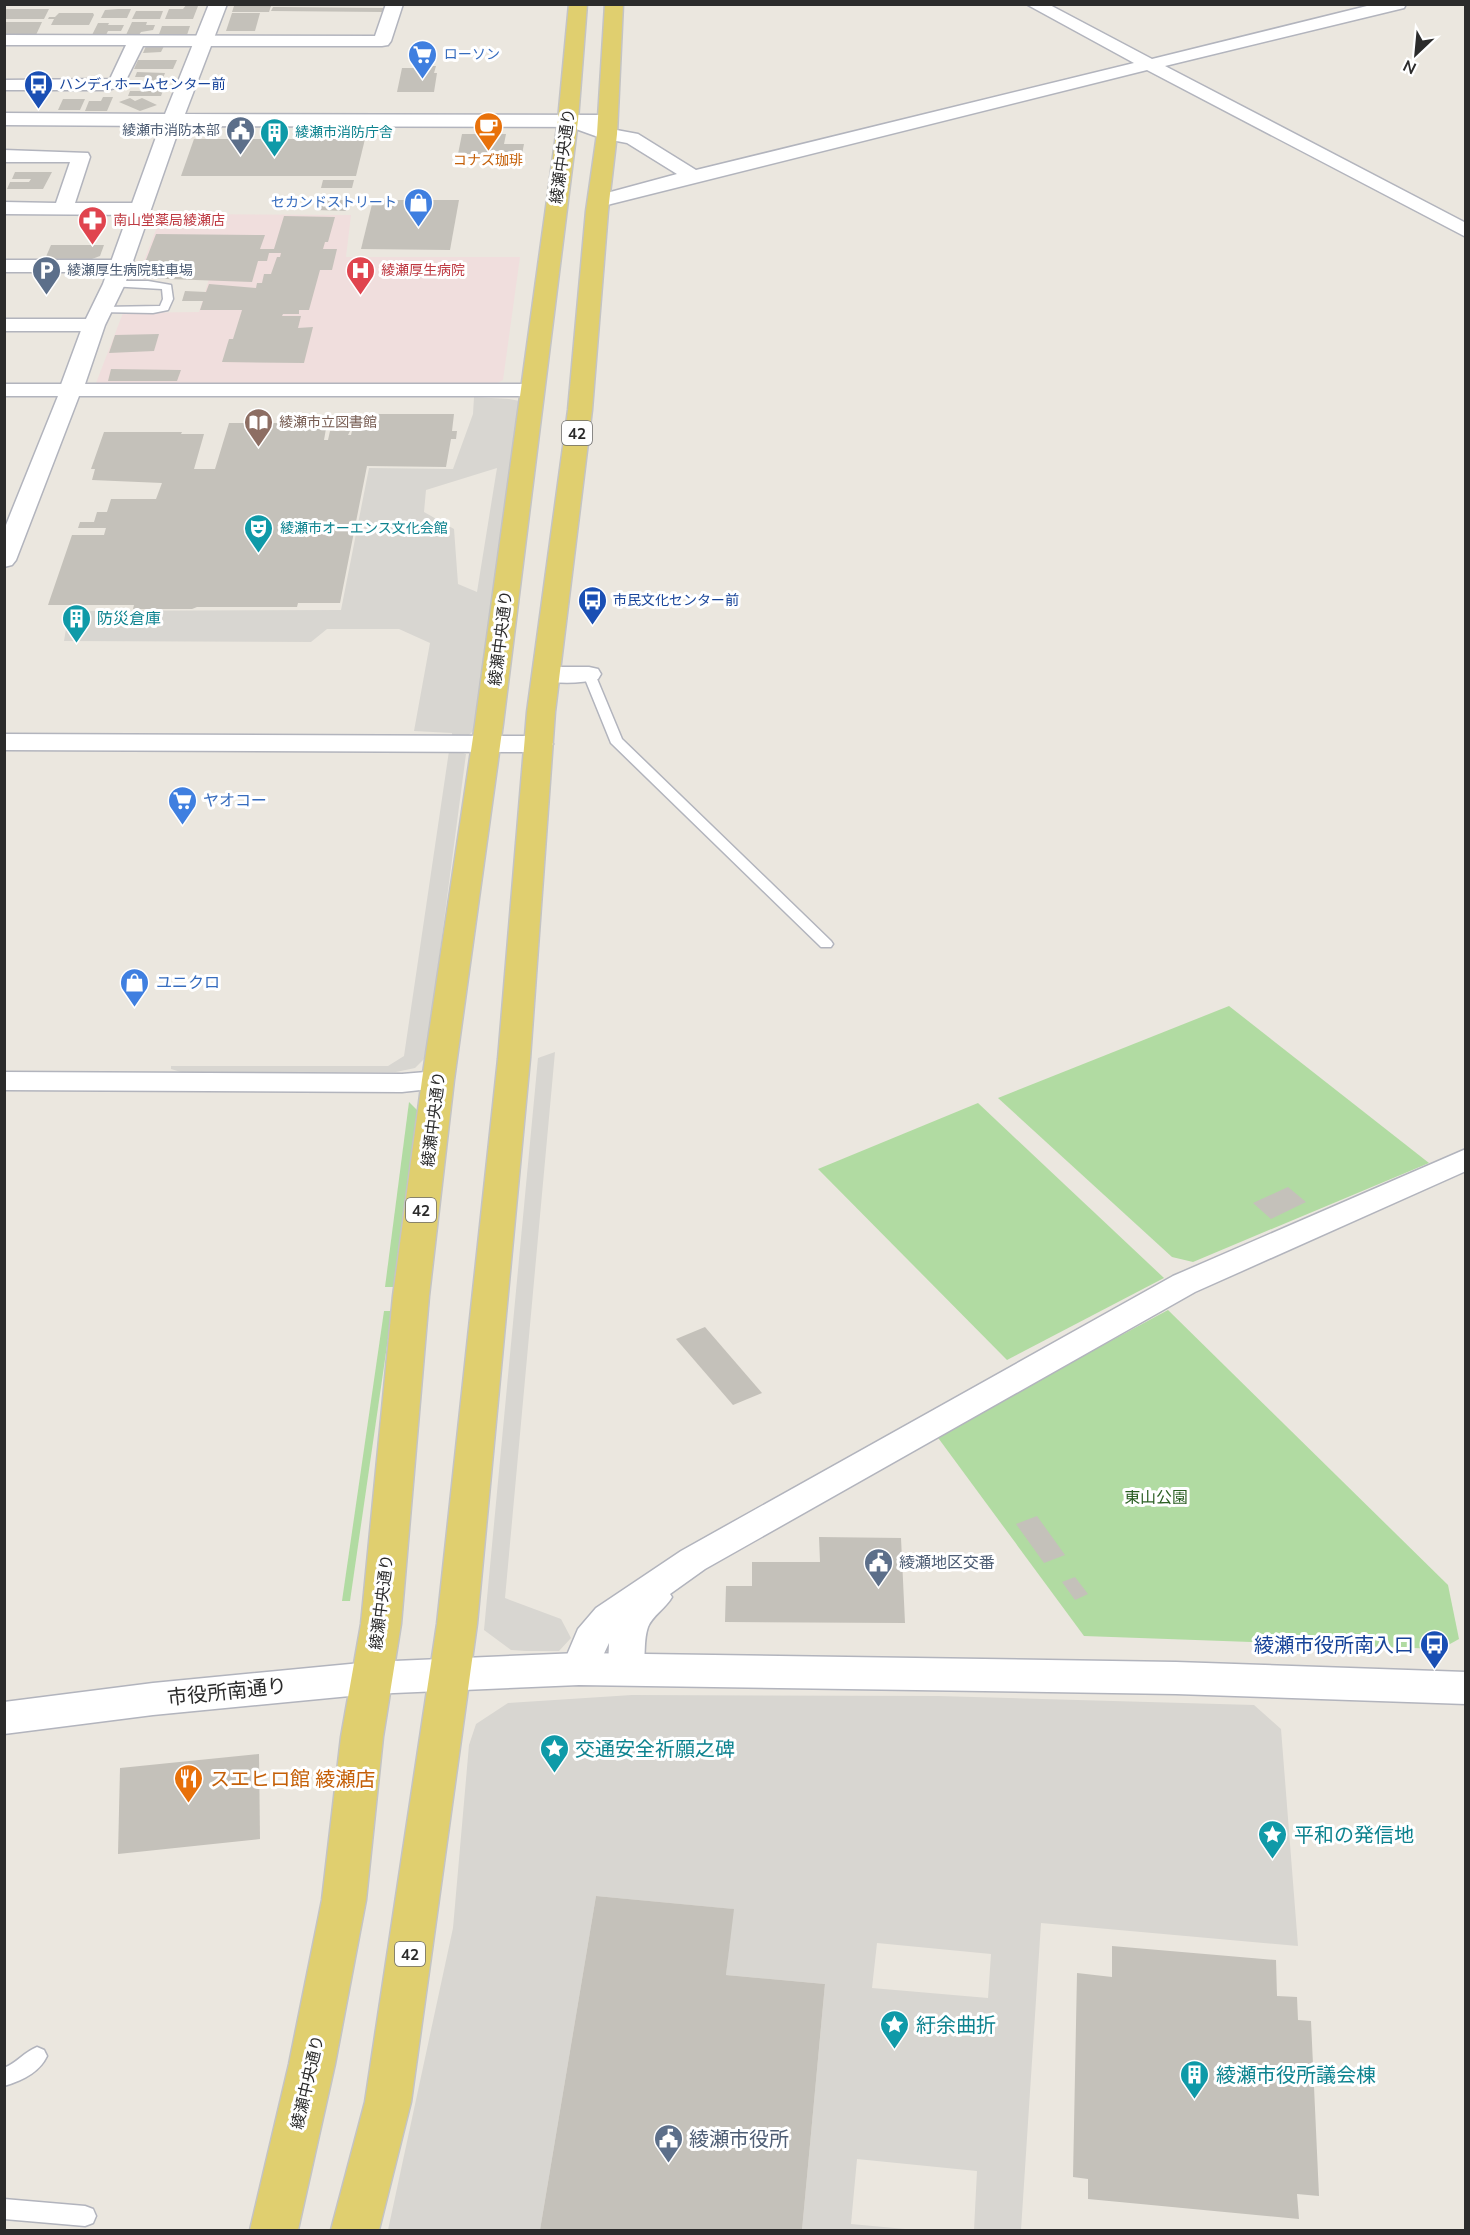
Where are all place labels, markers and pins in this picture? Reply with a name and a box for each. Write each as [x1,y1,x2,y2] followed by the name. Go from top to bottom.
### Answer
[407,38,439,80] supermarket icon: ローソン
[444,45,500,63] place label: ローソン
[22,68,54,110] bus stop icon: ハンディホームセンター前
[59,75,226,93] place label: ハンディホームセンター前
[472,110,504,152] cafe icon: コナズ珈琲
[225,114,257,156] public building icon: 綾瀬市消防本部
[258,116,290,158] building icon: 綾瀬市消防庁舎
[122,121,220,139] place label: 綾瀬市消防本部
[295,123,393,141] place label: 綾瀬市消防庁舎
[453,151,523,169] place label: コナズ珈琲
[402,186,434,228] shop icon: セカンドストリート
[271,193,397,211] place label: セカンドストリート
[76,204,108,246] pharmacy icon: 南山堂薬局綾瀬店
[113,211,225,229] place label: 南山堂薬局綾瀬店
[30,254,62,296] parking icon: 綾瀬厚生病院駐車場
[344,254,376,296] hospital icon: 綾瀬厚生病院
[67,261,193,279] place label: 綾瀬厚生病院駐車場
[381,261,465,279] place label: 綾瀬厚生病院
[242,406,274,448] library icon: 綾瀬市立図書館
[279,413,377,431] place label: 綾瀬市立図書館
[243,512,275,554] theatre icon: 綾瀬市オーエンス文化会館
[280,519,448,537] place label: 綾瀬市オーエンス文化会館
[576,584,608,626] bus stop icon: 市民文化センター前
[613,591,739,609] place label: 市民文化センター前
[60,602,92,644] building icon: 防災倉庫
[97,608,161,628] place label: 防災倉庫
[166,784,198,826] supermarket icon: ヤオコー
[203,790,267,810] place label: ヤオコー
[119,966,151,1008] shop icon: ユニクロ
[156,972,220,992] place label: ユニクロ
[862,1546,894,1588] public building icon: 綾瀬地区交番
[899,1552,995,1572] place label: 綾瀬地区交番
[1419,1628,1451,1670] bus stop icon: 綾瀬市役所南入口
[1254,1632,1414,1657] place label: 綾瀬市役所南入口
[538,1732,570,1774] place icon: 交通安全祈願之碑
[575,1736,735,1761] place label: 交通安全祈願之碑
[173,1762,205,1804] restaurant icon: スエヒロ館 綾瀬店
[210,1766,375,1791] place label: スエヒロ館 綾瀬店
[1257,1818,1289,1860] place icon: 平和の発信地
[1294,1822,1414,1847] place label: 平和の発信地
[879,2008,911,2050] place icon: 紆余曲折
[916,2012,996,2037] place label: 紆余曲折
[1179,2058,1211,2100] building icon: 綾瀬市役所議会棟
[1216,2062,1376,2087] place label: 綾瀬市役所議会棟
[652,2122,684,2164] public building icon: 綾瀬市役所
[689,2126,789,2151] place label: 綾瀬市役所

